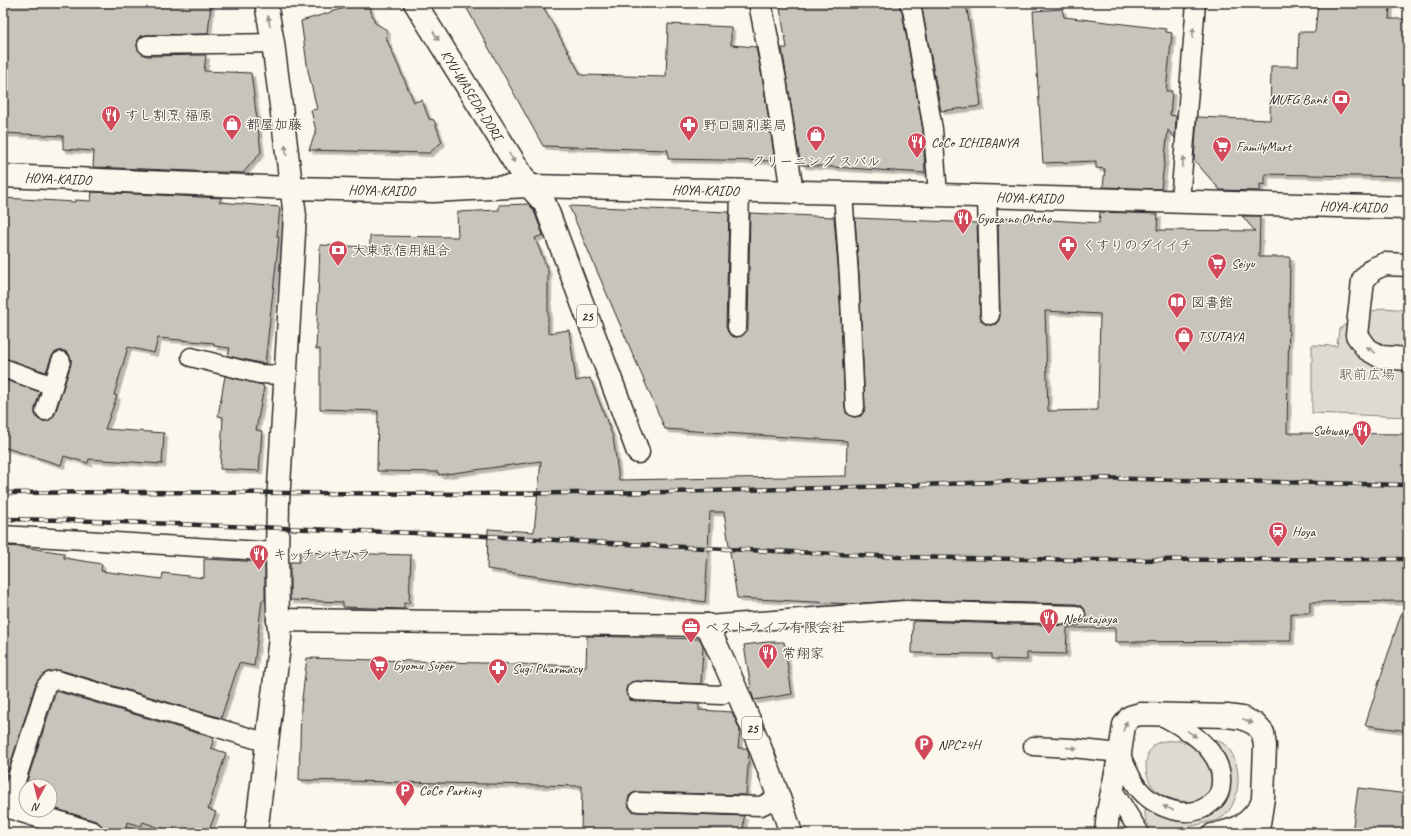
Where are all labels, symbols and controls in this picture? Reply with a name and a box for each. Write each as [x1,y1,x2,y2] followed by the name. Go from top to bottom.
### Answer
[266,15,272,27] one-way arrow
[1190,27,1197,39] one-way arrow
[432,30,439,42] one-way arrow
[437,47,508,146] street label: KYU-WASEDA-DORI
[1330,88,1352,116] bank icon: MUFG Bank
[1269,91,1328,108] place label: MUFG Bank
[100,104,122,132] restaurant icon: すし割烹 福原
[125,107,212,124] place label: すし割烹 福原
[221,113,243,141] shop icon: 都屋加藤
[678,114,700,142] pharmacy icon: 野口調剤薬局
[246,116,302,133] place label: 都屋加藤
[703,117,787,134] place label: 野口調剤薬局
[805,124,827,152] shop icon: クリーニング スバル
[906,131,928,159] restaurant icon: CoCo ICHIBANYA
[931,134,1019,151] place label: CoCo ICHIBANYA
[1211,135,1233,163] supermarket icon: FamilyMart
[1236,138,1293,155] place label: FamilyMart
[283,144,289,156] one-way arrow
[508,153,516,163] one-way arrow
[751,153,881,170] place label: クリーニング スバル
[1179,156,1186,168] one-way arrow
[24,169,94,189] street label: HOYA-KAIDO
[348,181,417,200] street label: HOYA-KAIDO
[672,181,741,200] street label: HOYA-KAIDO
[996,189,1065,208] street label: HOYA-KAIDO
[1320,198,1389,216] street label: HOYA-KAIDO
[952,207,974,235] restaurant icon: Gyoza no Ohsho
[977,210,1052,227] place label: Gyoza no Ohsho
[1057,234,1079,262] pharmacy icon: くすりのダイイチ
[1082,237,1193,254] place label: くすりのダイイチ
[327,239,349,267] bank icon: 大東京信用組合
[352,242,450,259] place label: 大東京信用組合
[1206,252,1228,280] supermarket icon: Seiyu
[1231,255,1255,272] place label: Seiyu
[1166,291,1188,319] library icon: 図書館
[1191,294,1233,311] place label: 図書館
[577,305,597,327] road number: 25
[1173,325,1195,353] shop icon: TSUTAYA
[1198,328,1245,345] place label: TSUTAYA
[1365,347,1377,354] one-way arrow
[1339,366,1395,383] park label: 駅前広場
[1351,419,1373,447] restaurant icon: Subway
[1313,422,1349,439] place label: Subway
[1267,520,1289,548] station icon: Hoya
[1292,523,1316,540] place label: Hoya
[248,543,270,571] restaurant icon: キッチンキムラ
[273,546,371,563] place label: キッチンキムラ
[1038,607,1060,635] restaurant icon: Nebutajaya
[1063,610,1118,627] place label: Nebutajaya
[680,616,702,644] office icon: ベストライフ有限会社
[705,619,846,636] place label: ベストライフ有限会社
[757,642,779,670] restaurant icon: 常翔家
[782,645,824,662] place label: 常翔家
[368,654,390,682] supermarket icon: Gyomu Super
[393,657,455,674] place label: Gyomu Super
[487,657,509,685] pharmacy icon: Sugi Pharmacy
[512,660,583,677] place label: Sugi Pharmacy
[742,717,762,739] road number: 25
[1243,718,1255,724] one-way arrow
[1123,720,1129,732] one-way arrow
[1187,730,1197,738] one-way arrow
[913,733,935,761] parking icon: NPC24H
[938,736,982,753] place label: NPC24H
[1066,744,1078,751] one-way arrow
[18,778,58,818] north arrow
[394,779,416,807] parking icon: CoCo Parking
[419,782,482,799] place label: CoCo Parking
[30,800,41,815] text: N
[1161,804,1173,810] one-way arrow

